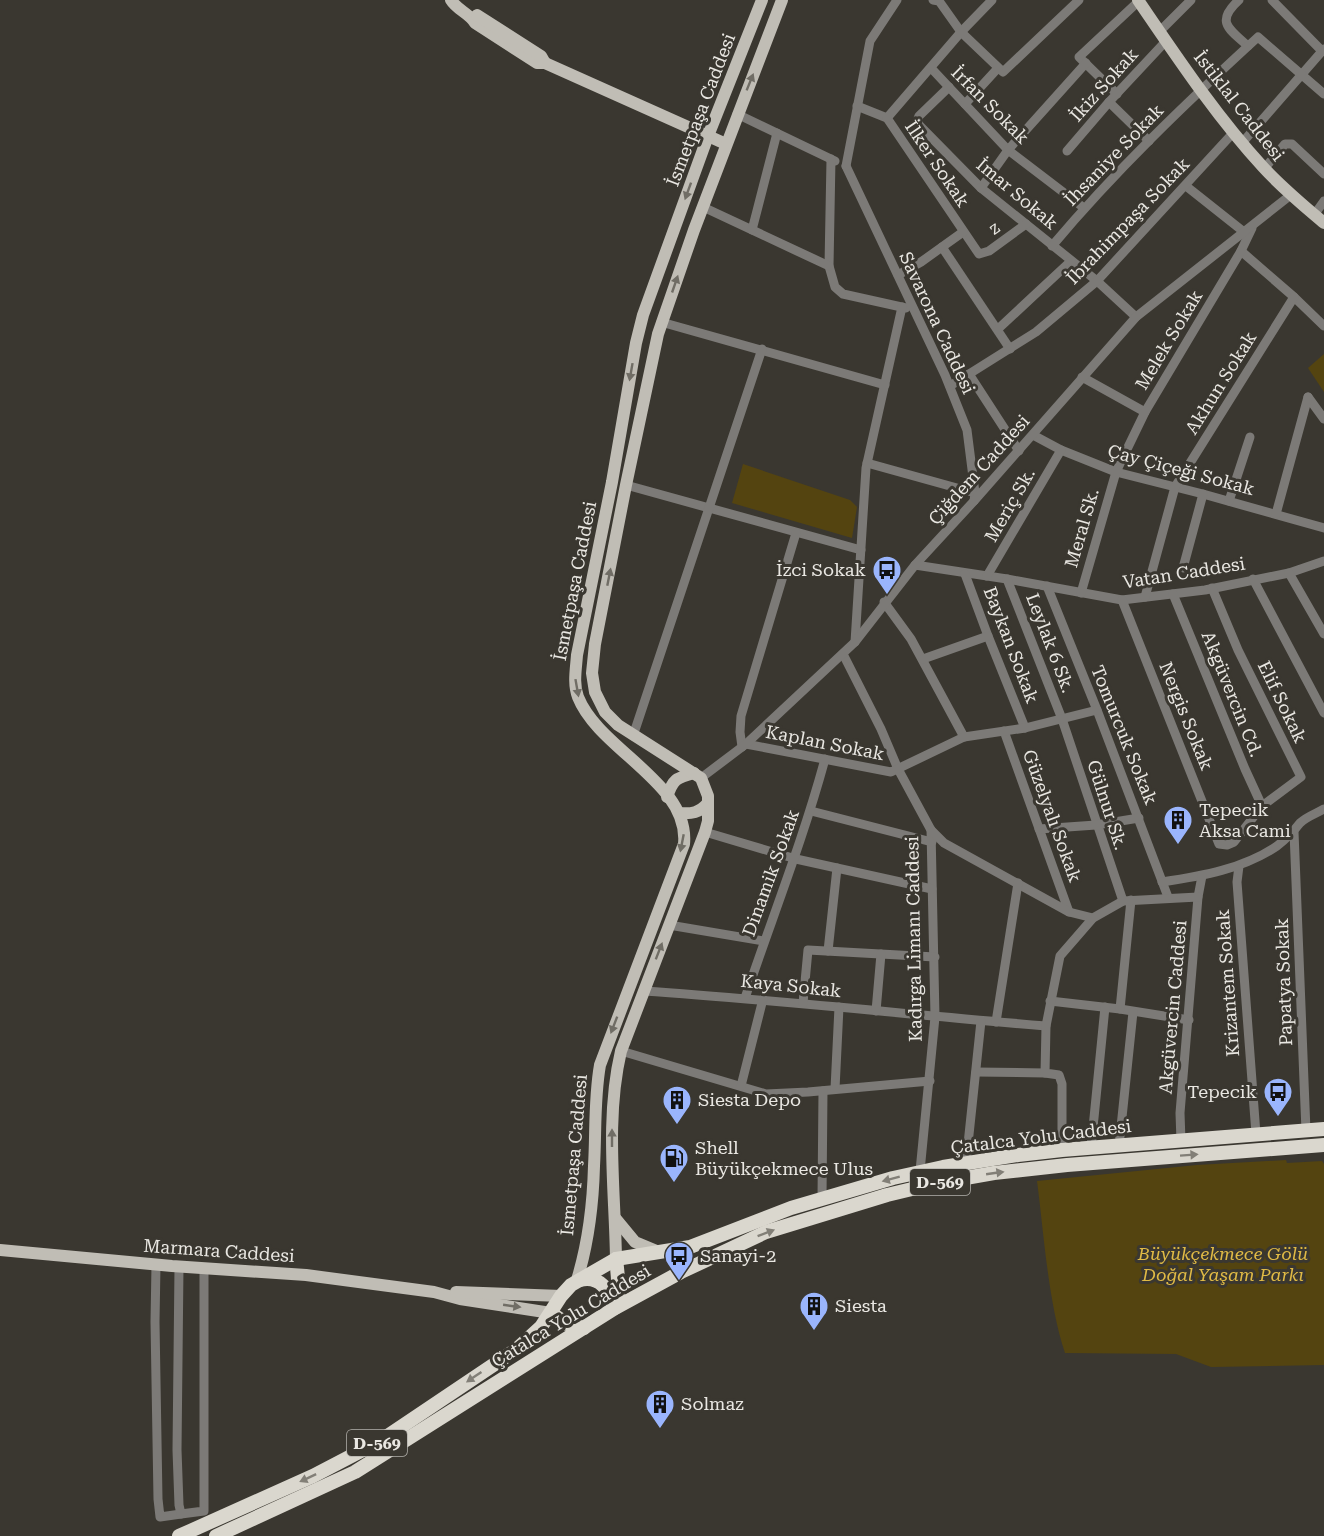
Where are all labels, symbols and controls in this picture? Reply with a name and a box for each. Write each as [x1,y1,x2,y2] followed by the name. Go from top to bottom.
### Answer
[662,30,739,189] street label: İsmetpaşa Caddesi
[1065,44,1142,126] street label: İkiz Sokak
[1190,46,1289,165] street label: İstiklal Caddesi
[947,61,1034,148] street label: İrfan Sokak
[746,73,755,91] one-way arrow
[1060,99,1167,210] street label: İhsaniye Sokak
[901,117,974,211] street label: İlker Sokak
[1062,153,1193,288] street label: İbrahimpaşa Sokak
[973,154,1062,234] street label: İmar Sokak
[683,182,693,200] one-way arrow
[984,216,1004,239] street label: z
[895,248,980,397] street label: Savarona Caddesi
[670,275,680,293] one-way arrow
[1131,286,1207,393] street label: Melek Sokak
[1181,327,1261,438] street label: Akhun Sokak
[626,363,635,382] one-way arrow
[924,410,1034,529] street label: Çiğdem Caddesi
[1105,440,1257,499] street label: Çay Çiçeği Sokak
[980,464,1039,545] street label: Meriç Sk.
[1060,486,1103,570] street label: Meral Sk.
[549,499,600,663] street label: İsmetpaşa Caddesi
[1121,552,1247,593] street label: Vatan Caddesi
[871,554,903,596] bus stop icon: İzci Sokak
[776,559,866,580] place label: İzci Sokak
[605,567,614,586] one-way arrow
[980,584,1043,706] street label: Baykan Sokak
[1022,590,1079,695] street label: Leylak 6 Sk.
[1198,628,1267,760] street label: Akgüvercin Cd.
[1254,657,1311,746] street label: Elif Sokak
[1155,659,1218,773] street label: Nergis Sokak
[1087,662,1162,808] street label: Tomurcuk Sokak
[573,679,582,698] one-way arrow
[764,721,886,764] street label: Kaplan Sokak
[1019,747,1086,885] street label: Güzelyalı Sokak
[1083,757,1132,852] street label: Gülnur Sk.
[1199,799,1291,841] place label: Tepecik Aksa Cami
[1162,804,1194,846] building icon: Tepecik Aksa Cami
[738,806,803,939] street label: Dinamik Sokak
[677,834,686,853] one-way arrow
[901,836,926,1042] street label: Kadırga Limanı Caddesi
[1212,909,1243,1058] street label: Krizantem Sokak
[1271,918,1296,1046] street label: Papatya Sokak
[1154,919,1191,1095] street label: Akgüvercin Caddesi
[655,942,665,960] one-way arrow
[740,970,842,1001] street label: Kaya Sokak
[609,1016,618,1034] one-way arrow
[556,1073,591,1237] street label: İsmetpaşa Caddesi
[1262,1076,1294,1118] bus stop icon: Tepecik
[1187,1081,1257,1102] place label: Tepecik
[661,1084,693,1126] building icon: Siesta Depo
[698,1089,801,1110] place label: Siesta Depo
[949,1115,1133,1158] street label: Çatalca Yolu Caddesi
[607,1129,617,1148] one-way arrow
[695,1137,873,1179] place label: Shell Büyükçekmece Ulus
[658,1142,690,1184] fuel station icon: Shell Büyükçekmece Ulus
[1179,1151,1198,1160] one-way arrow
[910,1169,970,1195] road number: D-569
[985,1169,1004,1178] one-way arrow
[882,1174,900,1184] one-way arrow
[757,1227,775,1237] one-way arrow
[143,1235,296,1266] street label: Marmara Caddesi
[663,1240,695,1282] bus stop icon: Sanayi-2
[1137,1243,1308,1285] park label: Büyükçekmece Gölü Doğal Yaşam Parkı
[700,1245,776,1266] place label: Sanayi-2
[487,1260,654,1371] street label: Çatalca Yolu Caddesi
[798,1290,830,1332] building icon: Siesta
[835,1295,887,1316] place label: Siesta
[503,1302,522,1311] one-way arrow
[467,1371,483,1383] one-way arrow
[644,1388,676,1430] building icon: Solmaz
[681,1393,744,1414] place label: Solmaz
[347,1430,407,1456] road number: D-569
[299,1473,316,1482] one-way arrow

